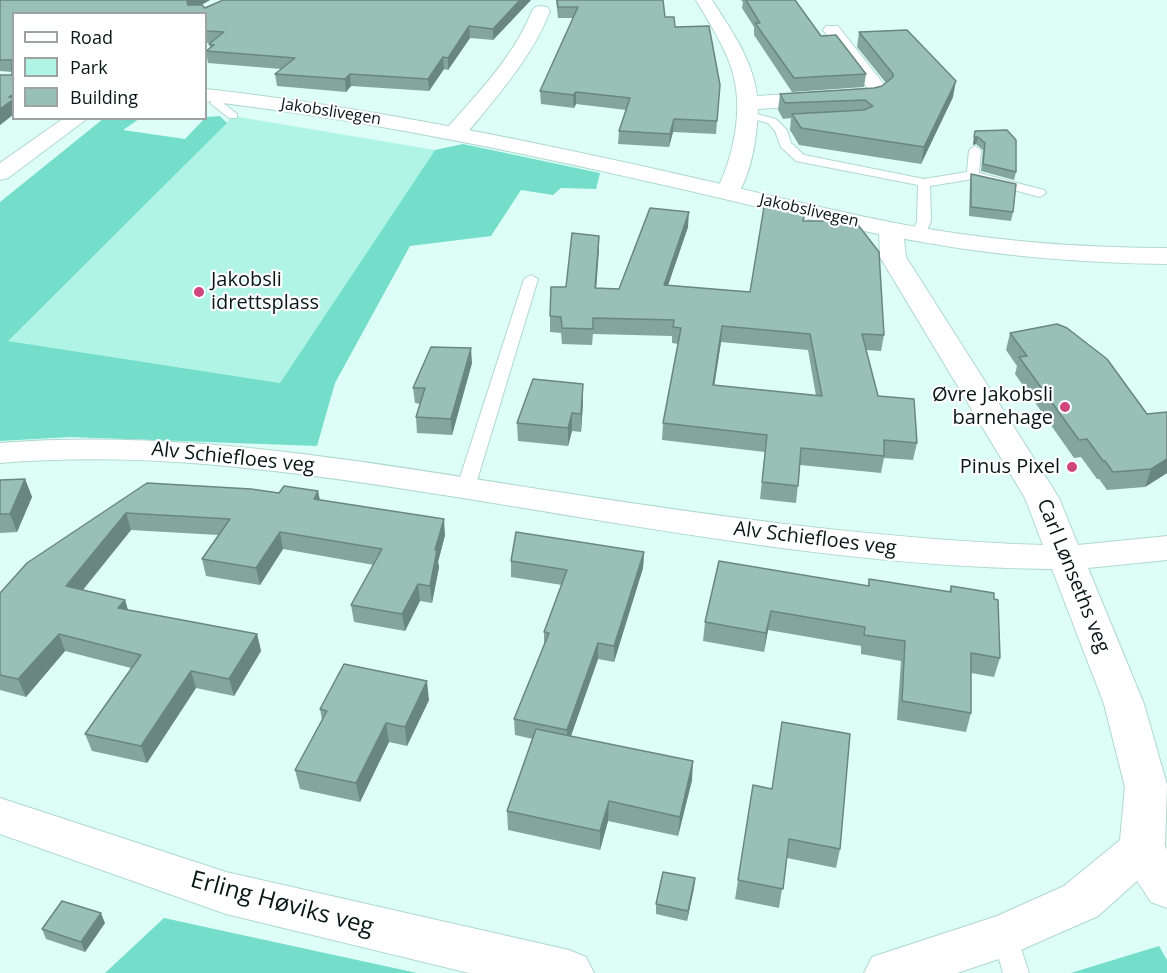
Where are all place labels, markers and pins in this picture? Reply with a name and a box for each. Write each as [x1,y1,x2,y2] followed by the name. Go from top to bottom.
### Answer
[211,268,319,315] place label: Jakobsli idrettsplass
[192,285,206,299] marker: Jakobsli idrettsplass
[932,383,1053,430] place label: Øvre Jakobsli barnehage
[1058,400,1072,414] marker: Øvre Jakobsli barnehage
[960,455,1060,479] place label: Pinus Pixel
[1065,460,1079,474] marker: Pinus Pixel

